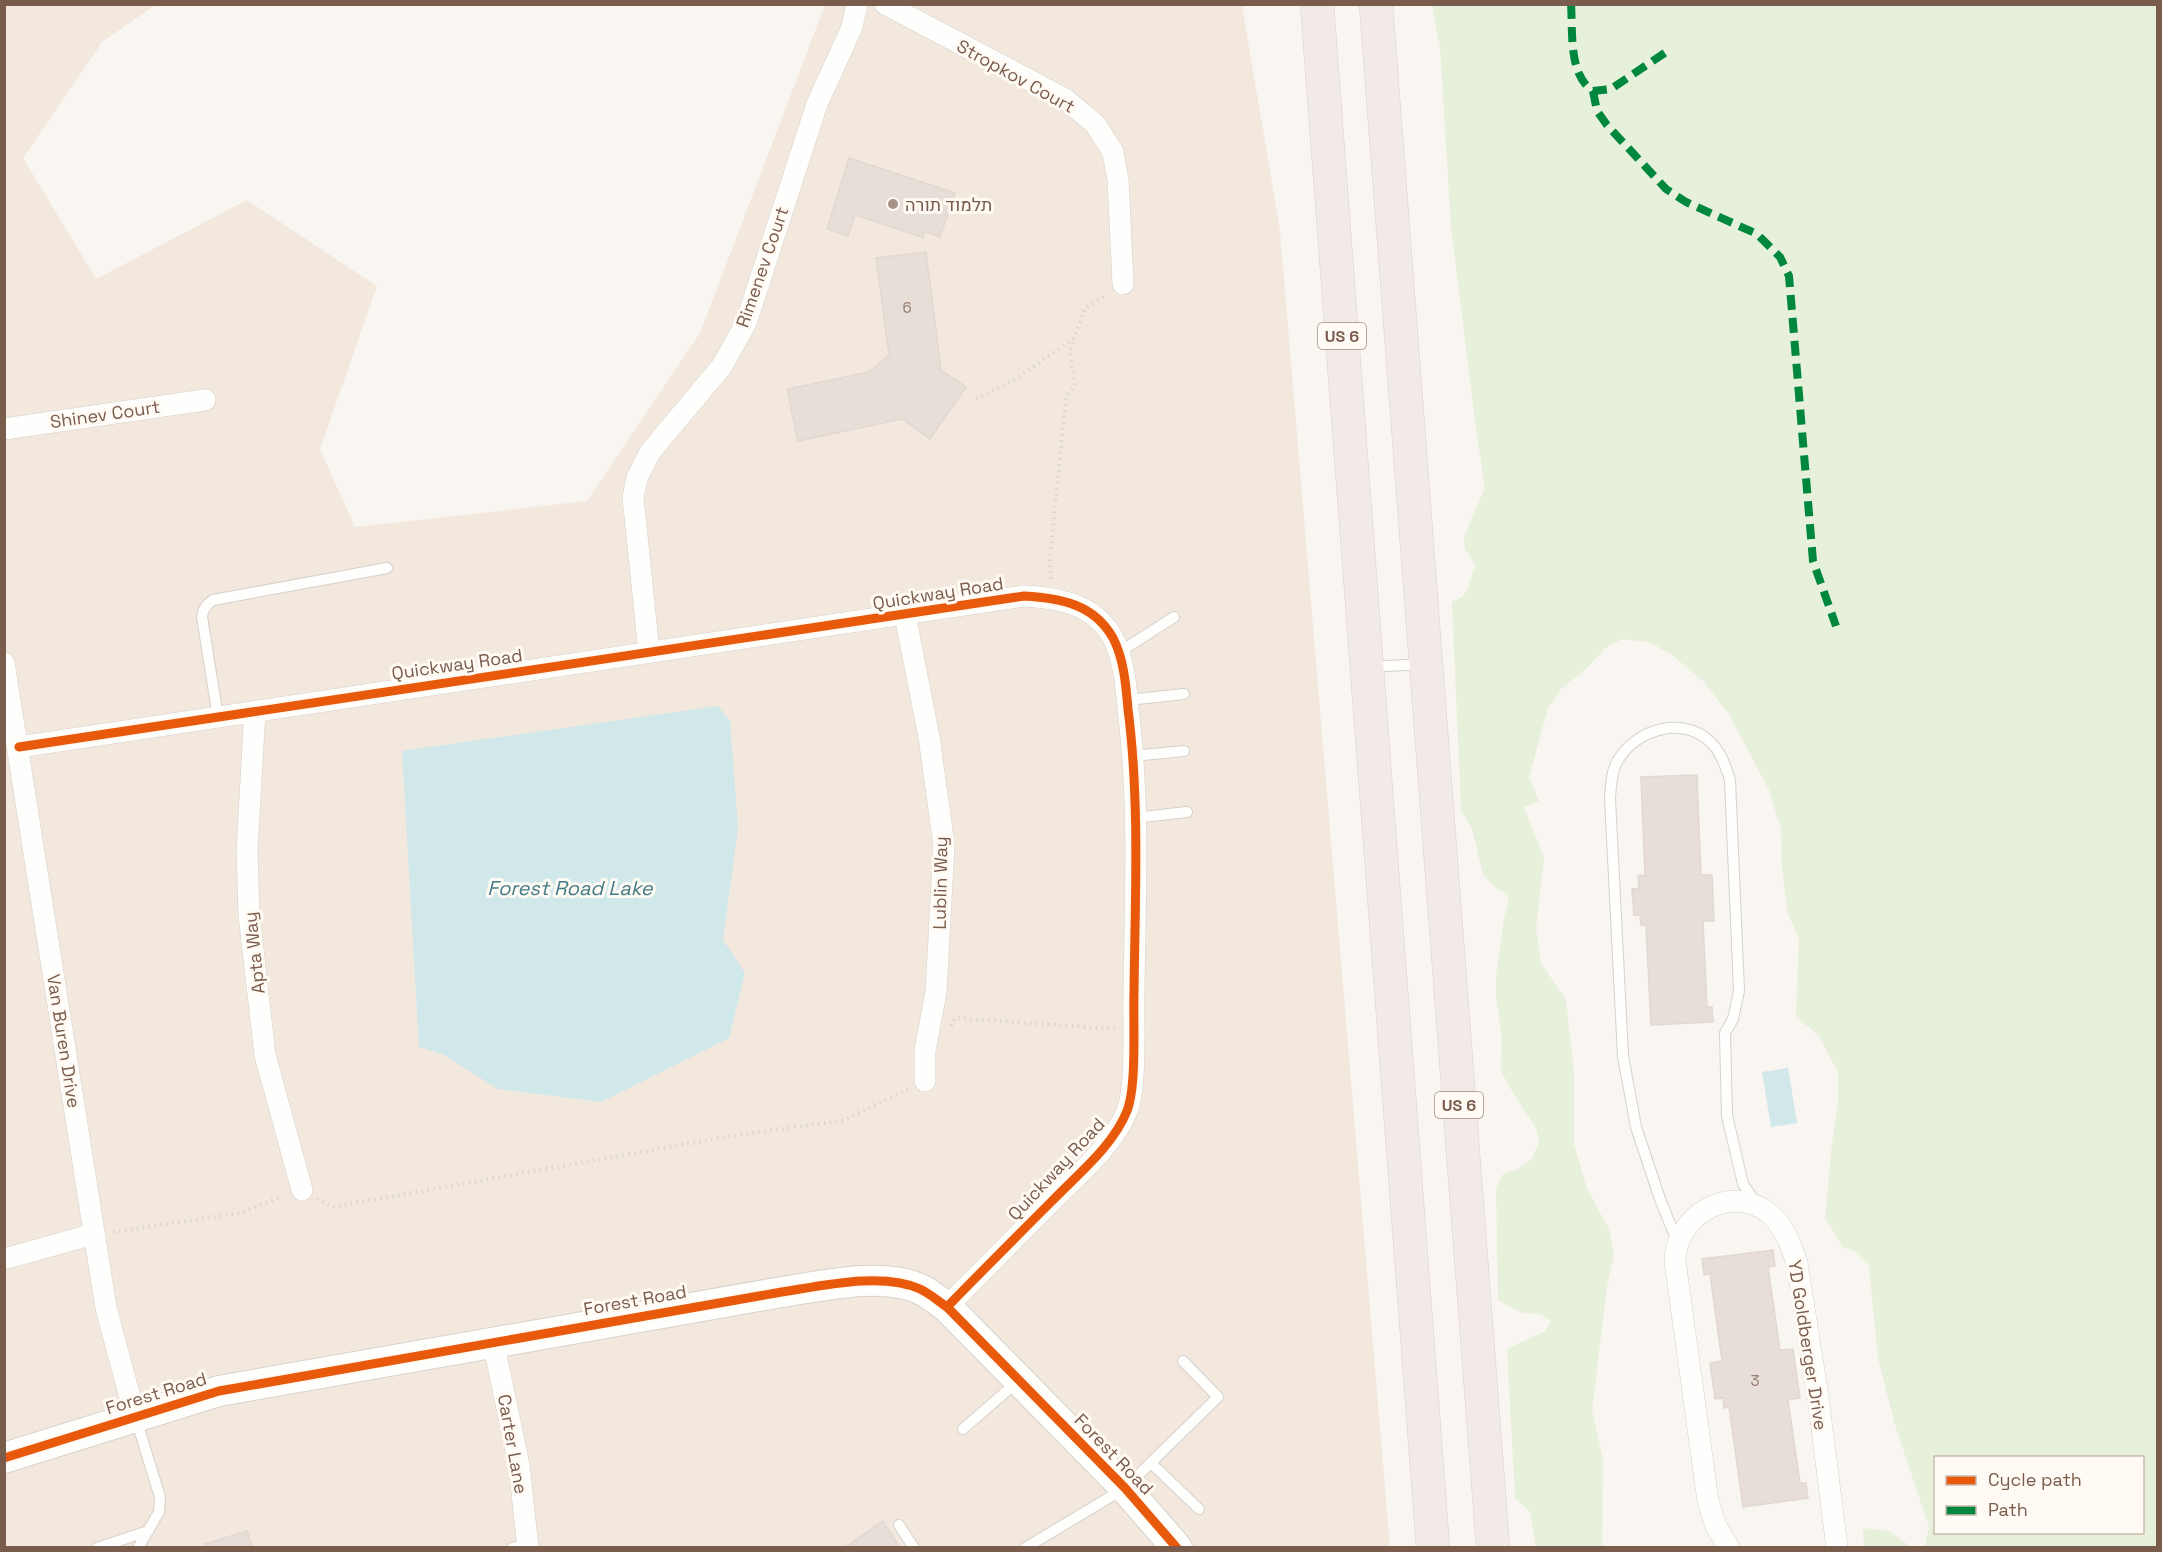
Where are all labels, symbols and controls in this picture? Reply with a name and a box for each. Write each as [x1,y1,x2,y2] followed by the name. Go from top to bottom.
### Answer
[953,34,1079,118] street label: Stropkov Court
[905,193,992,216] place label: תלמוד תורה
[886,197,900,211] marker: תלמוד תורה
[731,204,793,330] street label: Rimenev Court
[902,298,912,317] house number: 6
[1318,323,1366,349] road number: US 6
[48,395,162,433] street label: Shinev Court
[871,571,1005,615] street label: Quickway Road
[390,643,524,685] street label: Quickway Road
[928,836,952,930] street label: Lublin Way
[487,875,654,901] water label: Forest Road Lake
[238,911,270,995] street label: Apta Way
[42,972,86,1110] street label: Van Buren Drive
[1435,1092,1483,1118] road number: US 6
[1003,1113,1109,1225] street label: Quickway Road
[1783,1258,1833,1432] street label: YD Goldberger Drive
[582,1280,688,1320] street label: Forest Road
[103,1367,209,1419] street label: Forest Road
[1750,1371,1760,1390] house number: 3
[493,1392,533,1496] street label: Carter Lane
[1070,1409,1158,1499] street label: Forest Road
[1934,1456,2144,1534] legend
[1988,1468,2082,1491] text: Cycle path
[1988,1498,2028,1521] text: Path

